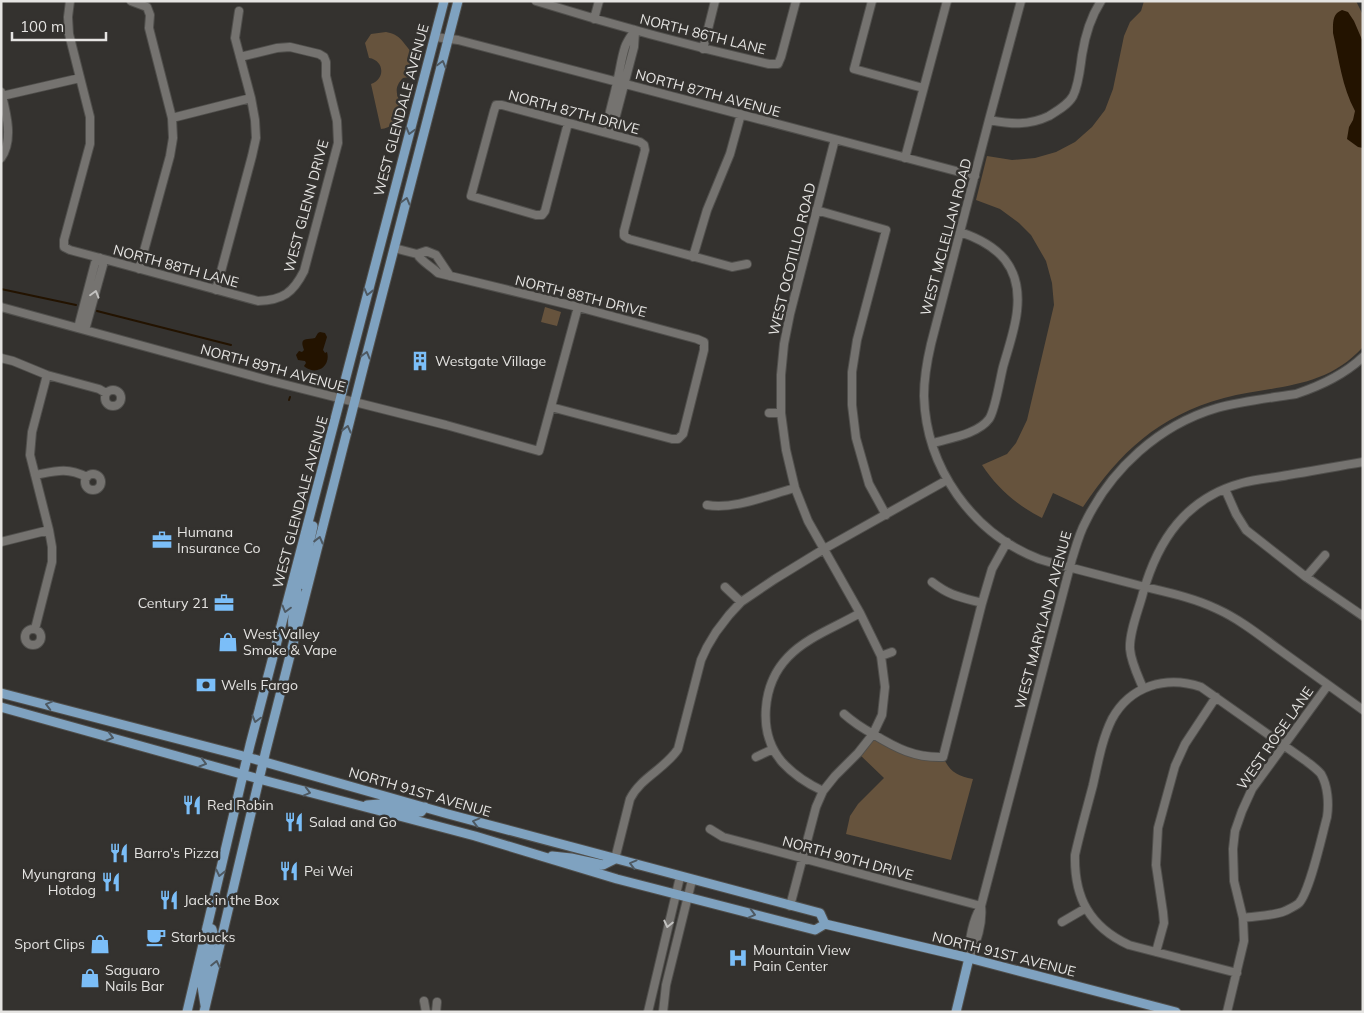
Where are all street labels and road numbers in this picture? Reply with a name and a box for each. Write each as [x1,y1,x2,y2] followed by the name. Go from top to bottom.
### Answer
[638,10,768,58] street label: NORTH 86TH LANE
[369,22,433,198] street label: WEST GLENDALE AVENUE
[633,65,783,121] street label: NORTH 87TH AVENUE
[507,86,641,138] street label: NORTH 87TH DRIVE
[280,138,332,274] street label: WEST GLENN DRIVE
[916,156,976,318] street label: WEST MCLELLAN ROAD
[764,181,820,337] street label: WEST OCOTILLO ROAD
[111,241,241,291] street label: NORTH 88TH LANE
[513,271,649,321] street label: NORTH 88TH DRIVE
[198,340,348,396] street label: NORTH 89TH AVENUE
[268,414,332,590] street label: WEST GLENDALE AVENUE
[1011,529,1075,711] street label: WEST MARYLAND AVENUE
[1233,683,1317,793] street label: WEST ROSE LANE
[347,763,493,821] street label: NORTH 91ST AVENUE
[781,832,915,884] street label: NORTH 90TH DRIVE
[930,927,1078,981] street label: NORTH 91ST AVENUE

